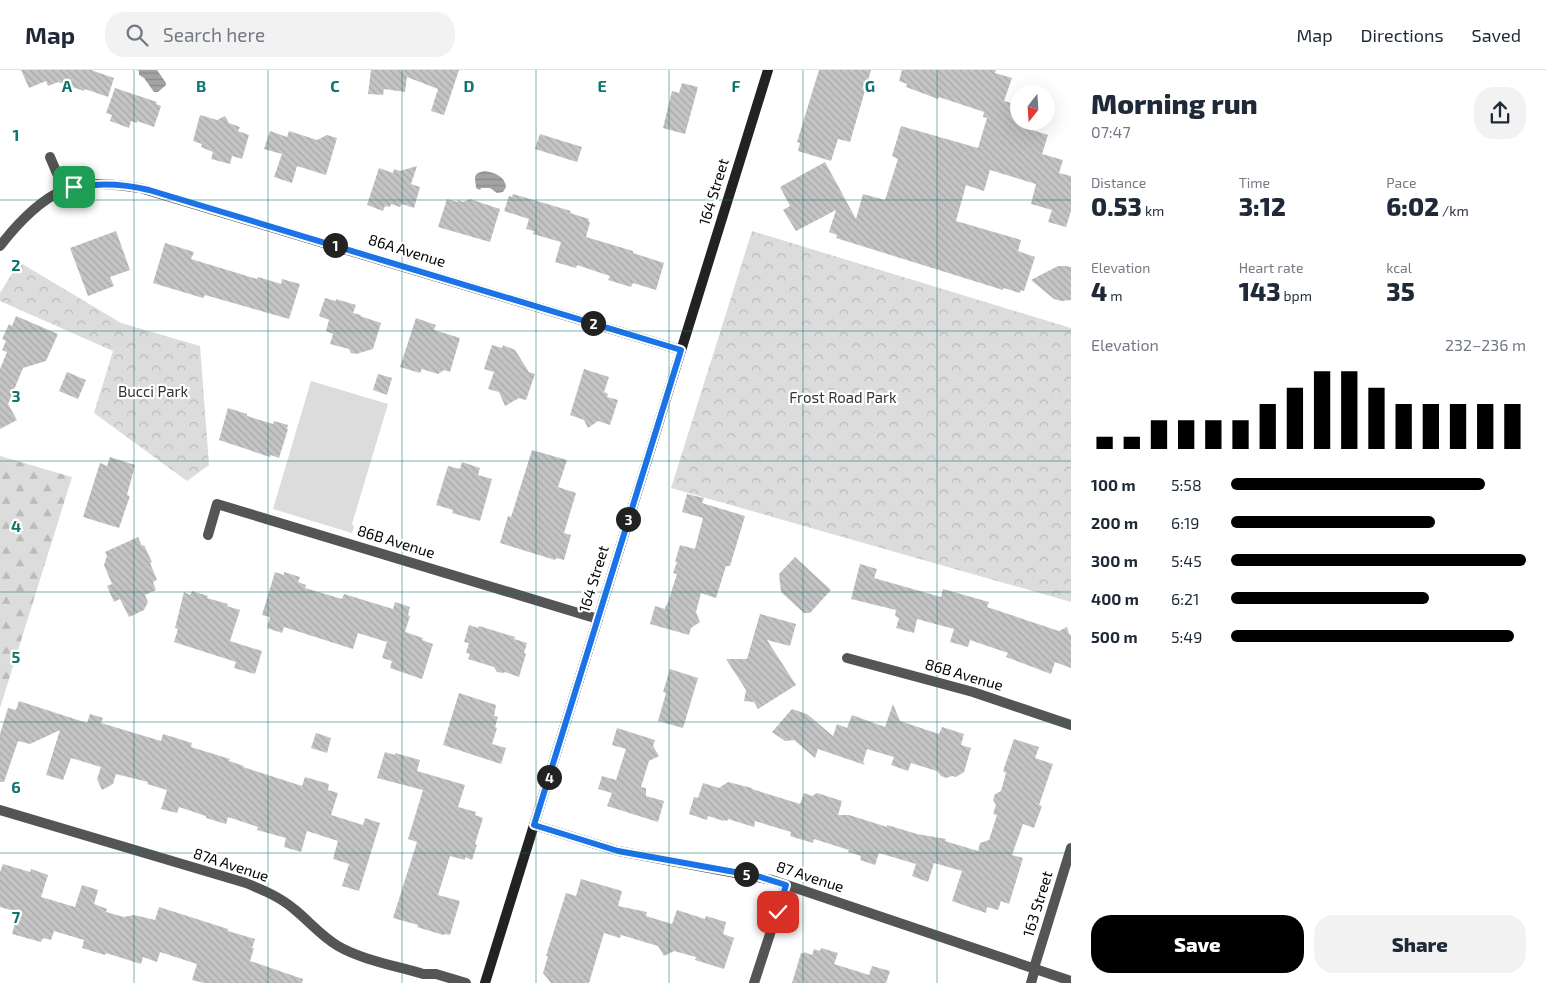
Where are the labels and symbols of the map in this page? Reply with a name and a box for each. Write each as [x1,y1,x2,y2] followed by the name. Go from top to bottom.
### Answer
[62,76,73,95] text: A
[196,76,206,95] text: B
[330,76,340,95] text: C
[464,76,475,95] text: D
[597,76,607,95] text: E
[732,76,741,95] text: F
[865,76,875,95] text: G
[1010,85,1055,130] north arrow
[13,125,19,144] text: 1
[694,156,732,227] street label: 164 Street
[53,166,95,208] pin
[366,230,448,270] street label: 86A Avenue
[322,232,348,258] pin: 1
[11,255,21,274] text: 2
[580,310,606,336] pin: 2
[118,382,188,400] park label: Bucci Park
[11,386,21,405] text: 3
[789,388,897,406] park label: Frost Road Park
[616,506,640,532] pin: 3
[11,516,21,535] text: 4
[355,521,437,561] street label: 86B Avenue
[574,543,612,614] street label: 164 Street
[12,647,21,666] text: 5
[923,654,1005,694] street label: 86B Avenue
[536,764,562,790] pin: 4
[11,777,21,796] text: 6
[191,843,271,885] street label: 87A Avenue
[774,857,846,895] street label: 87 Avenue
[734,862,758,886] pin: 5
[1019,868,1056,939] street label: 163 Street
[757,891,799,933] pin
[12,907,21,926] text: 7

